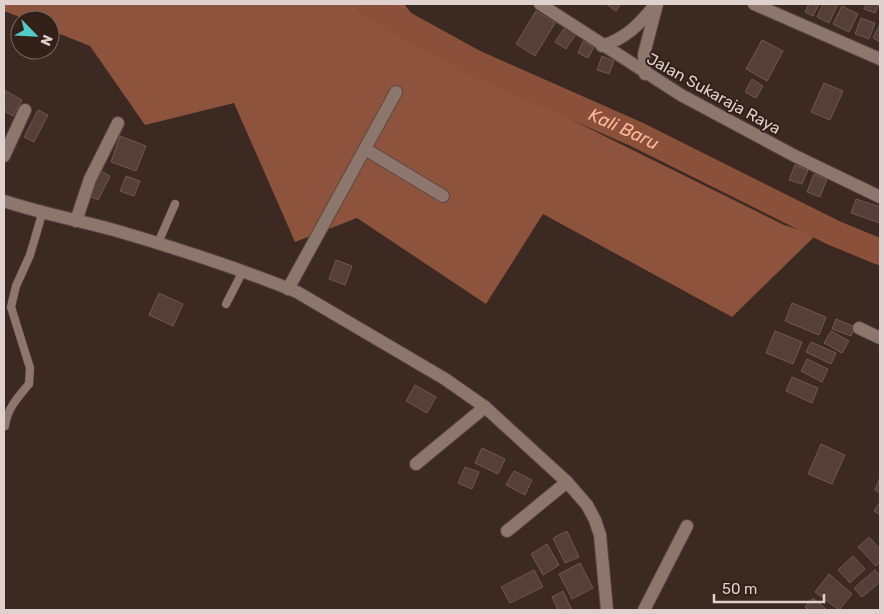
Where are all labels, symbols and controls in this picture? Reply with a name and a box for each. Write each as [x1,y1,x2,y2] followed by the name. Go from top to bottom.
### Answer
[10,10,60,60] north arrow
[37,32,56,48] text: N
[644,49,784,138] street label: Jalan Sukaraja Raya
[585,104,663,155] water label: Kali Baru
[714,572,824,604] scale bar
[722,580,757,598] text: 50 m

